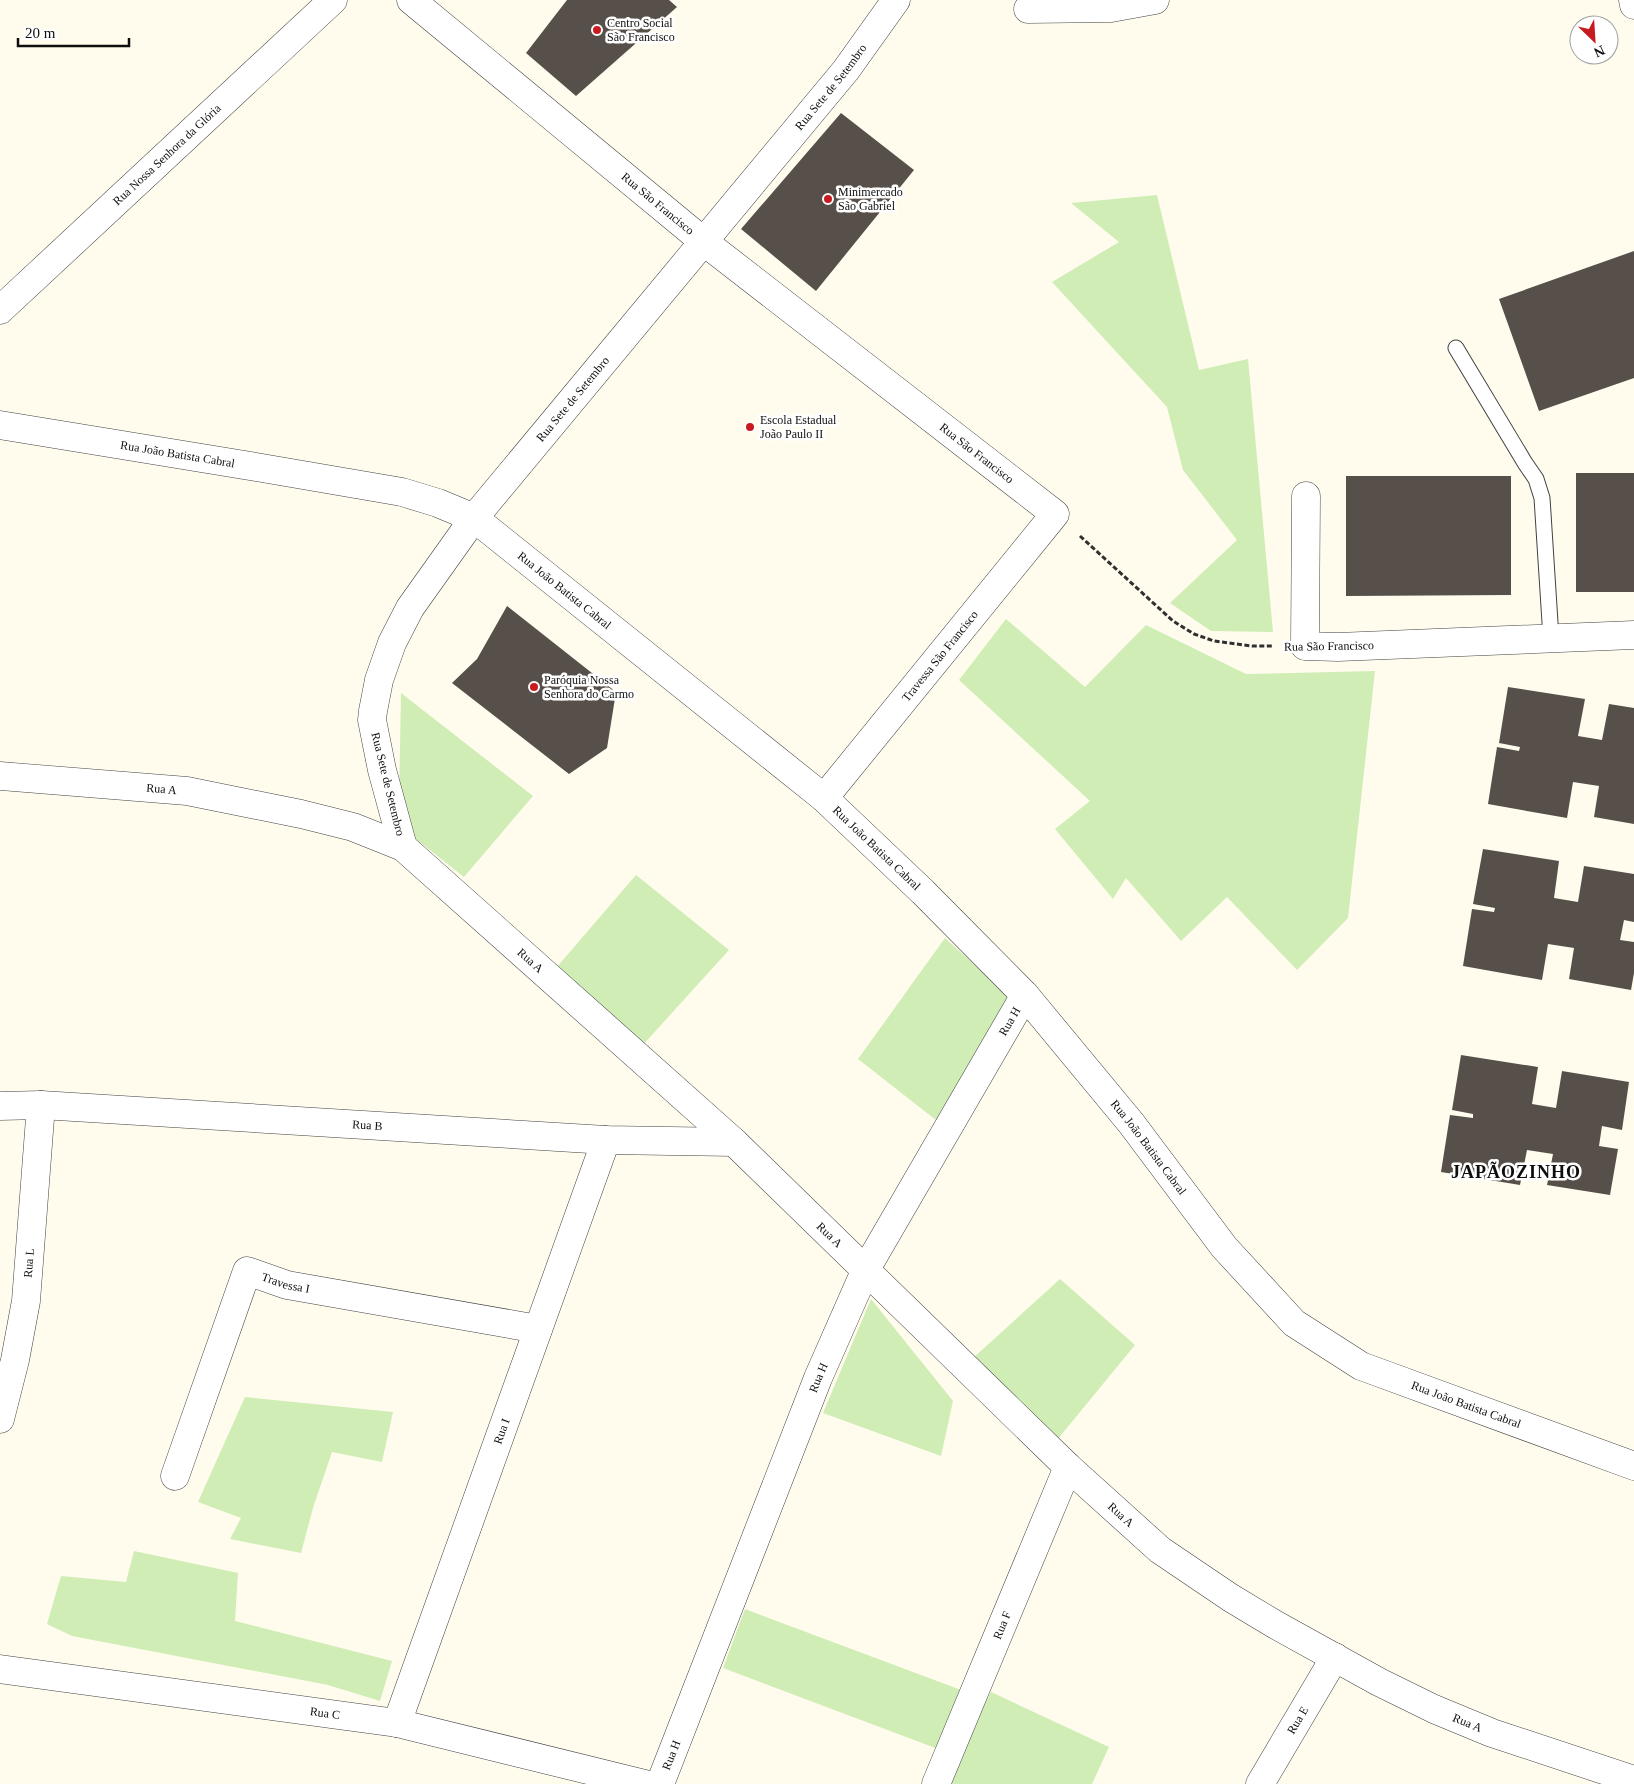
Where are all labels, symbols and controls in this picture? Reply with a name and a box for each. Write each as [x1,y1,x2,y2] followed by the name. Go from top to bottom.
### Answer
[18,15,129,47] scale bar
[1569,15,1619,65] north arrow
[607,16,675,44] place label: Centro Social São Francisco
[591,24,603,36] marker: Centro Social São Francisco
[25,25,56,41] text: 20 m
[792,41,869,133] street label: Rua Sete de Setembro
[1592,42,1607,60] text: N
[110,101,224,208] street label: Rua Nossa Senhora da Glória
[619,170,697,238] street label: Rua São Francisco
[838,185,903,213] place label: Minimercado São Gabriel
[822,193,834,205] marker: Minimercado São Gabriel
[533,354,612,444] street label: Rua Sete de Setembro
[760,413,837,441] place label: Escola Estadual João Paulo II
[937,420,1017,486] street label: Rua São Francisco
[744,421,756,433] marker: Escola Estadual João Paulo II
[119,438,237,471] street label: Rua João Batista Cabral
[515,549,615,632] street label: Rua João Batista Cabral
[899,608,981,704] street label: Travessa São Francisco
[1284,638,1374,654] street label: Rua São Francisco
[544,673,634,701] place label: Paróquia Nossa Senhora do Carmo
[528,681,540,693] marker: Paróquia Nossa Senhora do Carmo
[368,731,408,837] street label: Rua Sete de Setembro
[146,781,177,797] street label: Rua A
[830,803,924,893] street label: Rua João Batista Cabral
[514,945,547,976] street label: Rua A
[996,1004,1024,1038] street label: Rua H
[1108,1097,1190,1198] street label: Rua João Batista Cabral
[352,1117,383,1133] street label: Rua B
[1451,1161,1581,1182] district label: JAPÃOZINHO
[814,1219,846,1251] street label: Rua A
[21,1248,37,1278] street label: Rua L
[260,1270,311,1296] street label: Travessa I
[806,1360,831,1395] street label: Rua H
[1409,1378,1524,1431] street label: Rua João Batista Cabral
[491,1416,513,1446] street label: Rua I
[1105,1499,1137,1530] street label: Rua A
[990,1609,1014,1641] street label: Rua F
[309,1704,341,1722] street label: Rua C
[1284,1704,1311,1737] street label: Rua E
[1451,1711,1484,1735] street label: Rua A
[659,1738,684,1772] street label: Rua H

